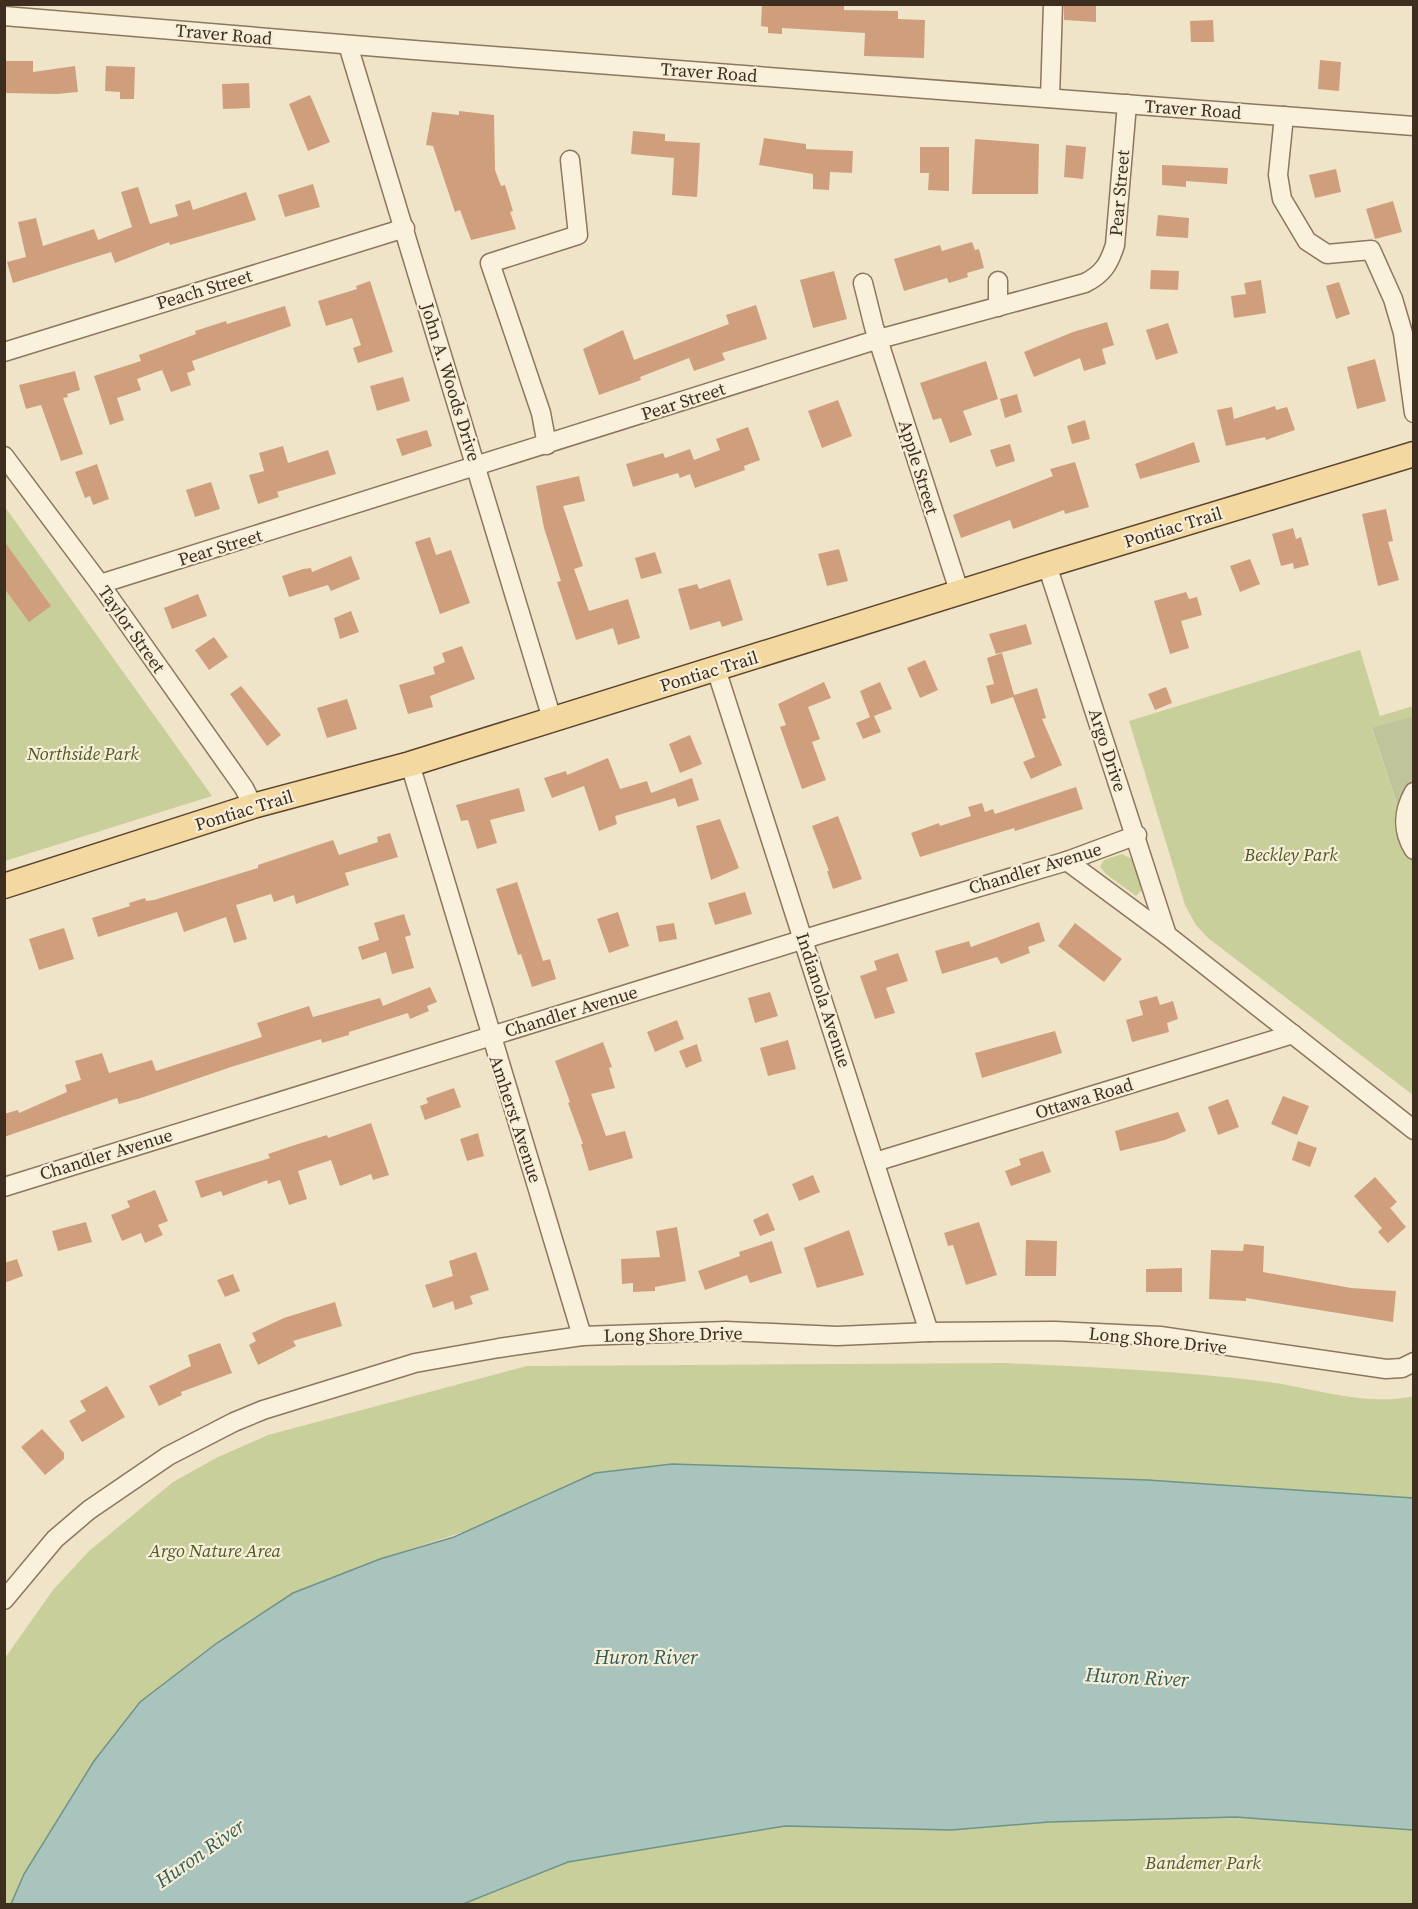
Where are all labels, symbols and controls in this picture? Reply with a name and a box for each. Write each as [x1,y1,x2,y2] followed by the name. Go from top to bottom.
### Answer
[175,17,273,51] street label: Traver Road
[660,56,758,88] street label: Traver Road
[1144,93,1242,125] street label: Traver Road
[1103,149,1135,237] street label: Pear Street
[153,263,255,315] street label: Peach Street
[415,299,487,464] street label: John A. Woods Drive
[638,376,728,426] street label: Pear Street
[893,417,945,517] street label: Apple Street
[1121,500,1225,554] street label: Pontiac Trail
[175,522,265,572] street label: Pear Street
[93,580,171,678] street label: Taylor Street
[657,644,761,698] street label: Pontiac Trail
[1083,705,1133,795] street label: Argo Drive
[26,741,139,766] park label: Northside Park
[192,783,296,837] street label: Pontiac Trail
[965,836,1105,900] street label: Chandler Avenue
[1243,842,1338,867] park label: Beckley Park
[790,929,858,1071] street label: Indianola Avenue
[501,979,641,1043] street label: Chandler Avenue
[484,1052,548,1186] street label: Amherst Avenue
[1032,1071,1136,1125] street label: Ottawa Road
[36,1122,176,1186] street label: Chandler Avenue
[603,1320,743,1348] street label: Long Shore Drive
[1088,1320,1228,1360] street label: Long Shore Drive
[148,1538,282,1563] park label: Argo Nature Area
[593,1643,699,1671] water label: Huron River
[1084,1660,1190,1694] water label: Huron River
[149,1811,251,1895] water label: Huron River
[1144,1850,1261,1875] park label: Bandemer Park

